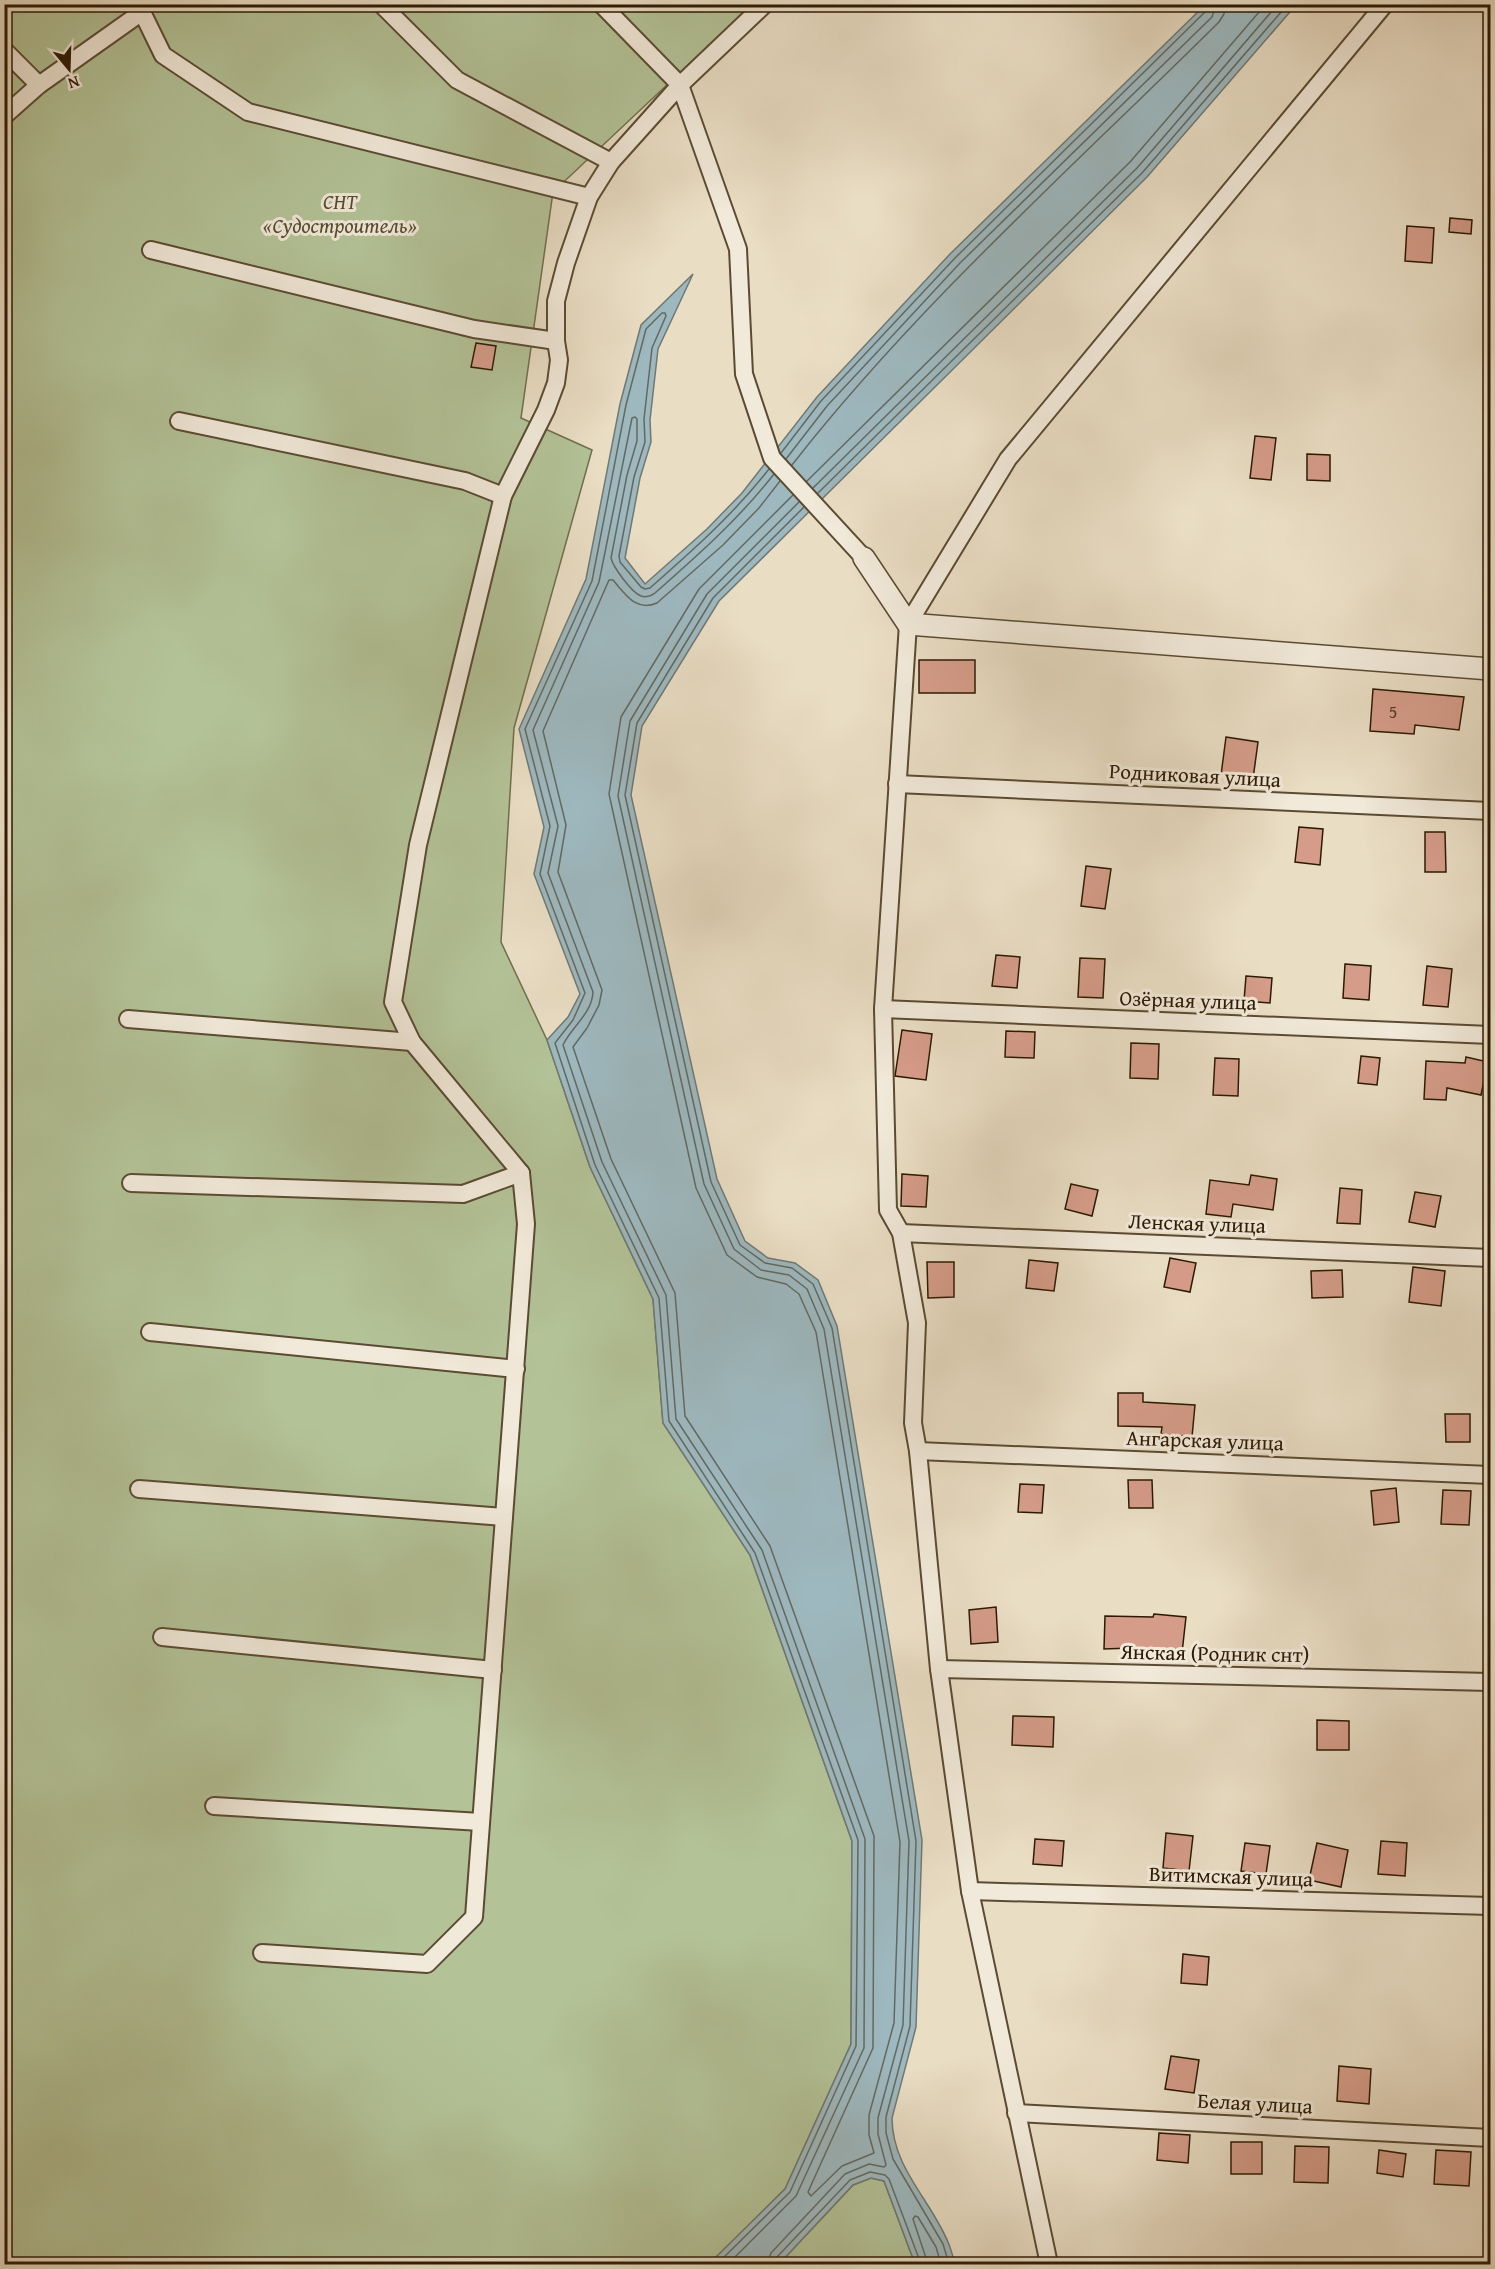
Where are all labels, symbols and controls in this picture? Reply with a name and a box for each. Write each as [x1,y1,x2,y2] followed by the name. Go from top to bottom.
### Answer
[39,39,99,99] north arrow
[65,70,83,96] text: N
[263,186,417,241] park label: СНТ «Судостроитель»
[1389,698,1397,725] house number: 5
[1108,755,1282,795] street label: Родниковая улица
[1119,982,1257,1018] street label: Озёрная улица
[1128,1205,1266,1241] street label: Ленская улица
[1126,1422,1284,1458] street label: Ангарская улица
[1119,1636,1310,1670] street label: Янская (Родник снт)
[1148,1858,1314,1894] street label: Витимская улица
[1197,2085,1313,2121] street label: Белая улица

